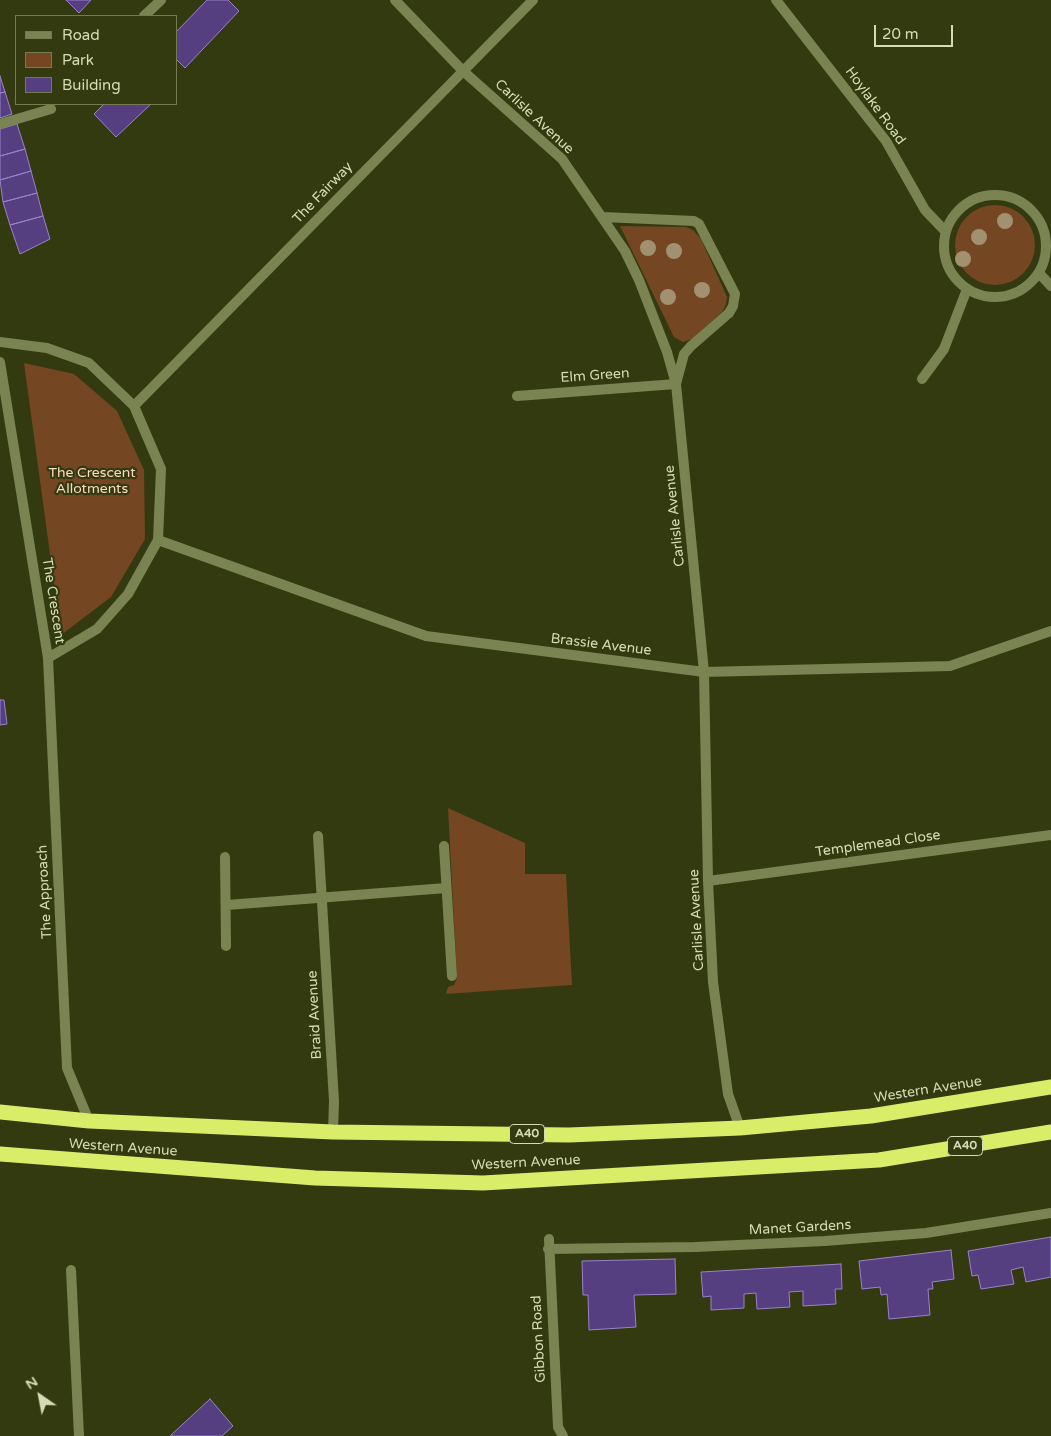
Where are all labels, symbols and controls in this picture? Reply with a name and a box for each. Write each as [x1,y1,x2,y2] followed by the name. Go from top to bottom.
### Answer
[15,15,178,105] legend
[876,15,955,47] scale bar
[882,25,919,43] text: 20 m
[62,26,100,44] text: Road
[62,51,94,69] text: Park
[841,64,909,148] street label: Hoylake Road
[62,76,121,94] text: Building
[491,76,577,158] street label: Carlisle Avenue
[290,159,356,227] street label: The Fairway
[560,365,630,387] street label: Elm Green
[661,464,689,568] street label: Carlisle Avenue
[49,465,135,498] park label: The Crescent Allotments
[38,557,68,645] street label: The Crescent
[550,630,652,660] street label: Brassie Avenue
[814,827,942,861] street label: Templemead Close
[34,845,56,939] street label: The Approach
[686,869,708,971] street label: Carlisle Avenue
[304,970,326,1060] street label: Braid Avenue
[873,1073,983,1107] street label: Western Avenue
[510,1124,544,1144] road number: A40
[68,1136,178,1160] street label: Western Avenue
[948,1136,982,1156] road number: A40
[471,1152,581,1174] street label: Western Avenue
[748,1217,852,1239] street label: Manet Gardens
[528,1295,550,1383] street label: Gibbon Road
[15,1371,65,1421] north arrow
[22,1373,41,1393] text: N

